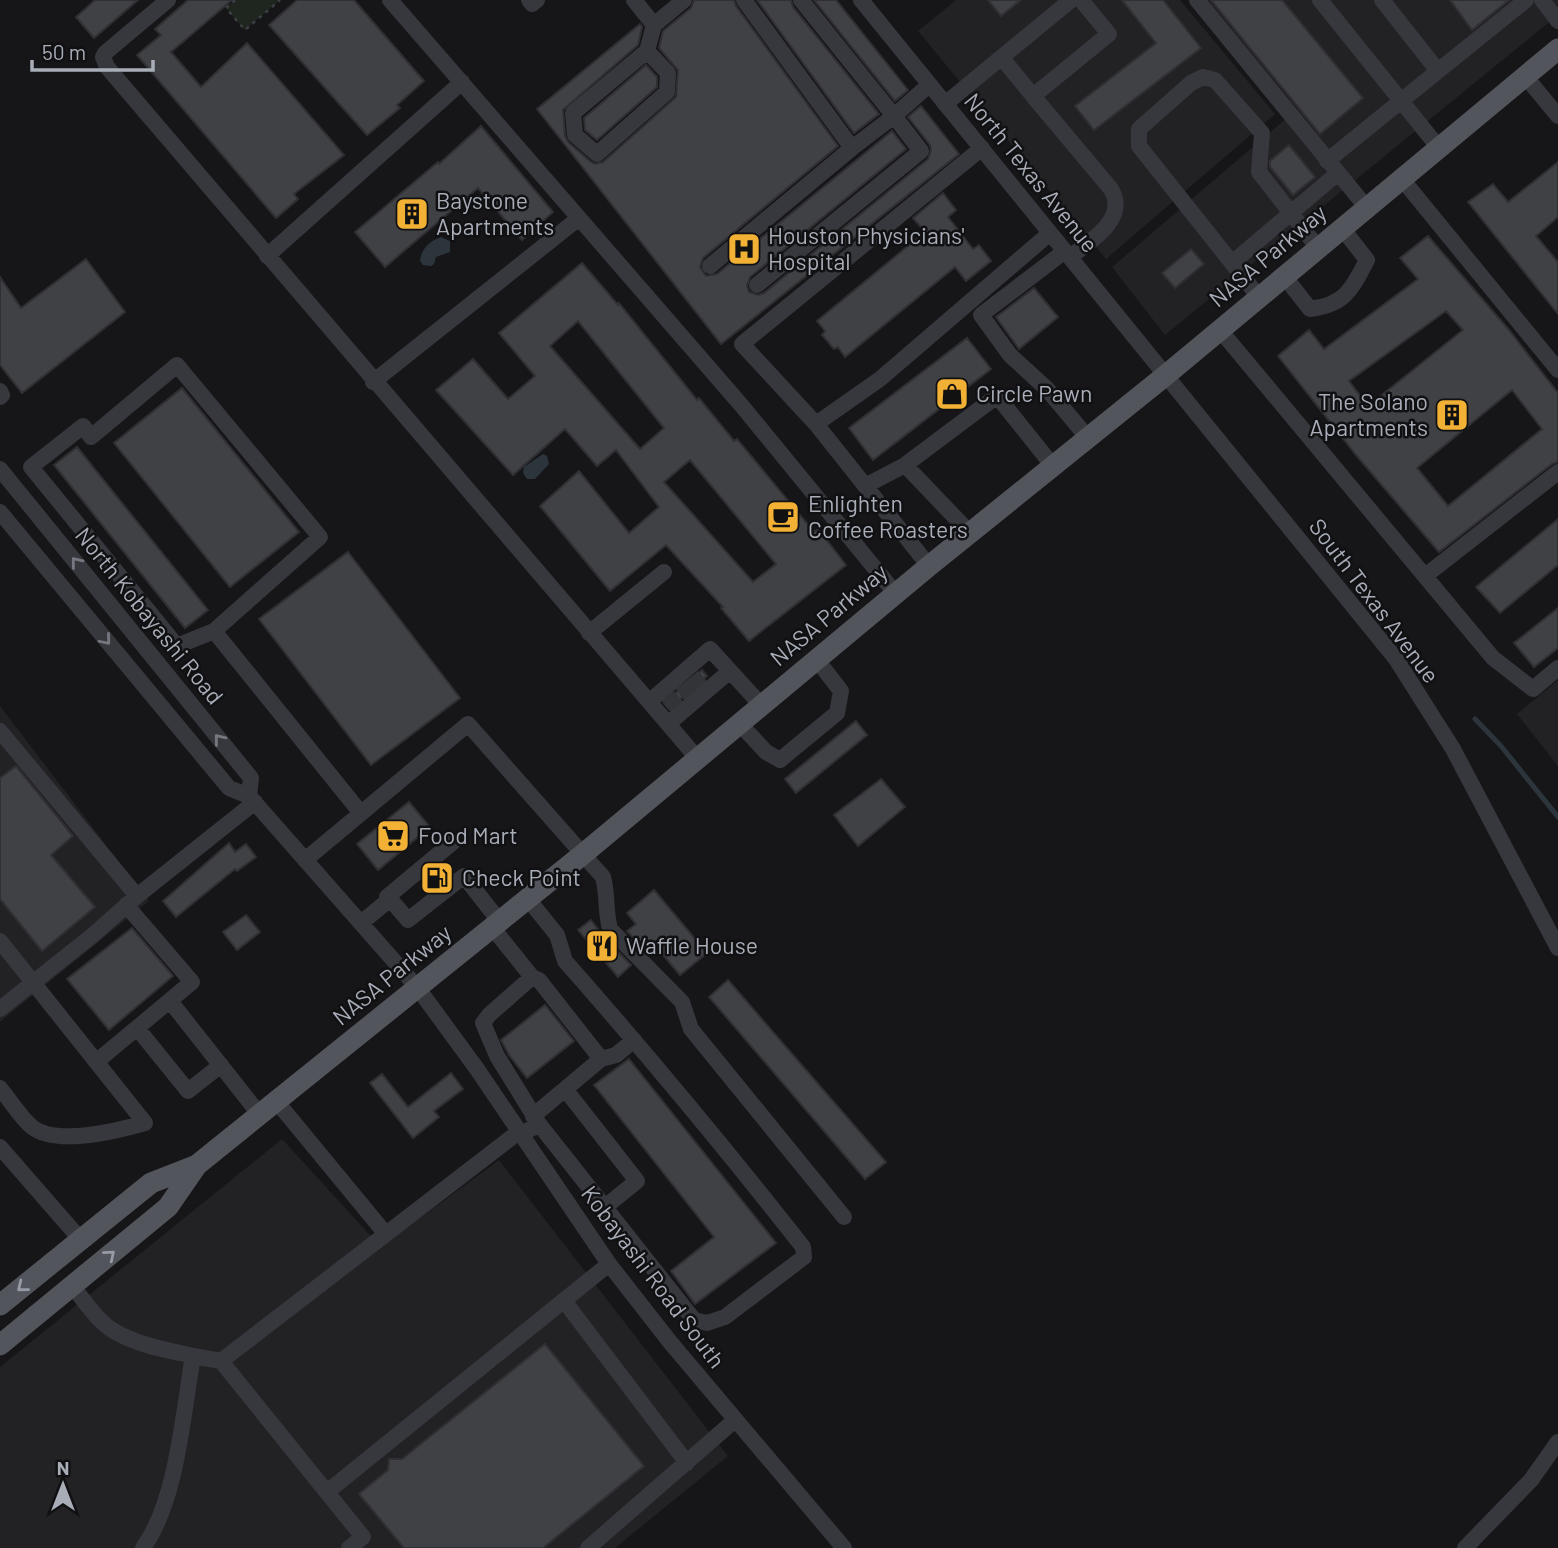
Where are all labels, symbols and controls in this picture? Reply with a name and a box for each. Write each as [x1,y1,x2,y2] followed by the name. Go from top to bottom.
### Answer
[32,28,152,72] scale bar
[42,39,86,64] text: 50 m
[959,87,1105,258] street label: North Texas Avenue
[436,186,554,240] place label: Baystone Apartments
[393,195,431,233] building icon: Baystone Apartments
[1203,198,1332,312] street label: NASA Parkway
[768,221,965,275] place label: Houston Physicians' Hospital
[725,230,763,268] hospital icon: Houston Physicians' Hospital
[933,375,971,413] shop icon: Circle Pawn
[976,379,1092,407] place label: Circle Pawn
[1310,387,1428,441] place label: The Solano Apartments
[1433,396,1471,434] building icon: The Solano Apartments
[808,489,968,543] place label: Enlighten Coffee Roasters
[764,498,802,536] cafe icon: Enlighten Coffee Roasters
[1304,513,1446,688] street label: South Texas Avenue
[70,521,230,709] street label: North Kobayashi Road
[764,557,893,671] street label: NASA Parkway
[71,558,84,570] one-way arrow
[98,632,110,645] one-way arrow
[215,734,228,746] one-way arrow
[374,817,412,855] supermarket icon: Food Mart
[418,821,518,849] place label: Food Mart
[418,859,456,897] fuel station icon: Check Point
[462,863,581,891] place label: Check Point
[326,918,457,1031] street label: NASA Parkway
[583,927,621,965] restaurant icon: Waffle House
[626,931,758,959] place label: Waffle House
[576,1180,731,1373] street label: Kobayashi Road South
[102,1251,114,1264] one-way arrow
[17,1279,30,1292] one-way arrow
[28,1450,98,1520] north arrow
[57,1456,69,1479] text: N

